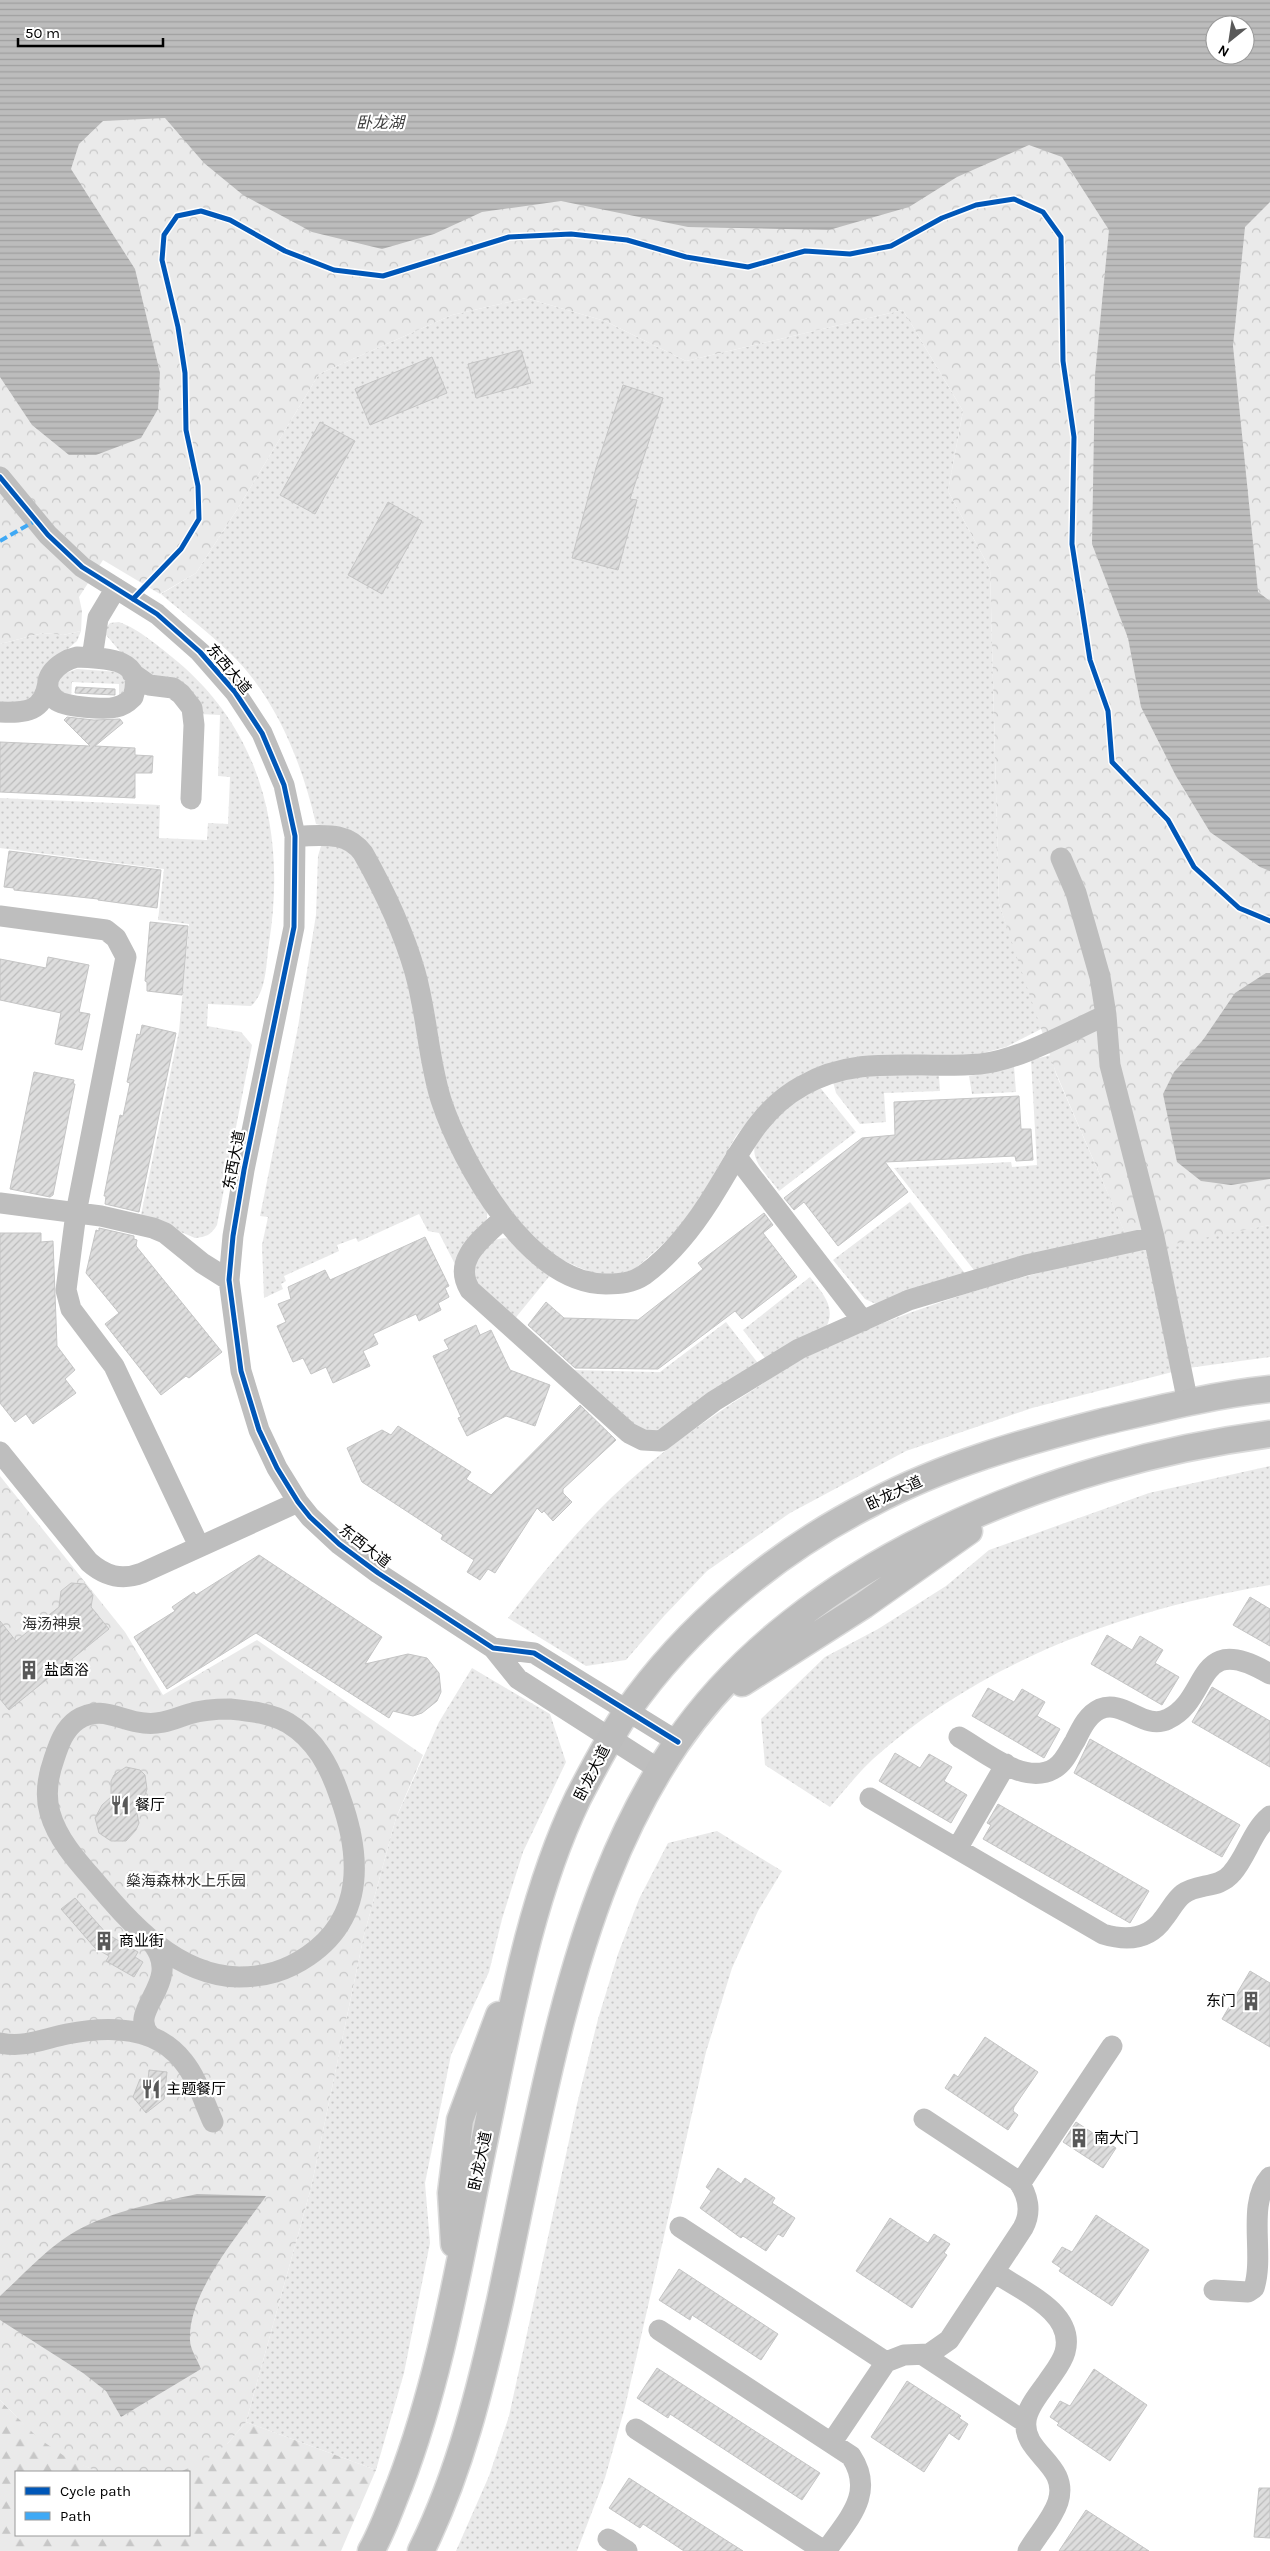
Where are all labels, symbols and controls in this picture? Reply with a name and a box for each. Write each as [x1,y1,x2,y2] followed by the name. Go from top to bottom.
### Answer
[18,15,162,47] scale bar
[1205,15,1255,65] north arrow
[25,24,60,42] text: 50 m
[1215,41,1232,61] text: N
[356,113,407,132] water label: 卧龙湖
[203,640,255,698] street label: 东西大道
[219,1129,249,1191] street label: 东西大道
[863,1472,925,1514] street label: 卧龙大道
[336,1520,394,1572] street label: 东西大道
[22,1615,82,1633] park label: 海汤神泉
[18,1659,40,1681] building icon: 盐卤浴
[44,1661,89,1679] place label: 盐卤浴
[570,1742,614,1804] street label: 卧龙大道
[109,1794,131,1816] restaurant icon: 餐厅
[135,1796,165,1814] place label: 餐厅
[126,1872,246,1890] park label: 燊海森林水上乐园
[93,1930,115,1952] building icon: 商业街
[119,1932,164,1950] place label: 商业街
[1240,1990,1262,2012] building icon: 东门
[1206,1992,1236,2010] place label: 东门
[140,2078,162,2100] restaurant icon: 主题餐厅
[166,2080,226,2098] place label: 主题餐厅
[1068,2127,1090,2149] building icon: 南大门
[1094,2129,1139,2147] place label: 南大门
[465,2130,495,2192] street label: 卧龙大道
[15,2471,190,2536] legend
[60,2482,131,2500] text: Cycle path
[60,2507,91,2525] text: Path

